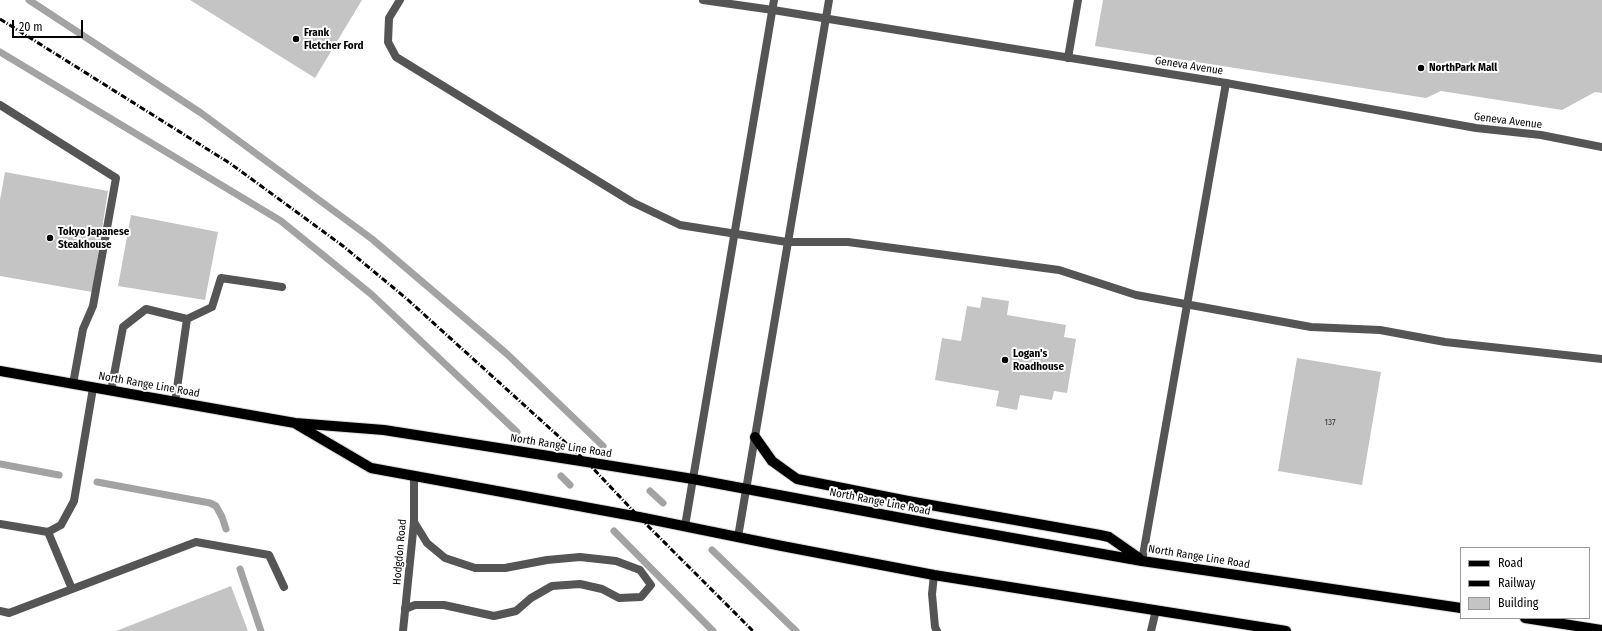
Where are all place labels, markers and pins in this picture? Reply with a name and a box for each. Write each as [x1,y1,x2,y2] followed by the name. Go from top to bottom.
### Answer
[304,26,363,52] place label: Frank Fletcher Ford
[291,34,301,44] marker: Frank Fletcher Ford
[1429,61,1497,75] place label: NorthPark Mall
[1416,63,1426,73] marker: NorthPark Mall
[58,225,129,251] place label: Tokyo Japanese Steakhouse
[45,233,55,243] marker: Tokyo Japanese Steakhouse
[1013,347,1064,373] place label: Logan's Roadhouse
[1000,355,1010,365] marker: Logan's Roadhouse

